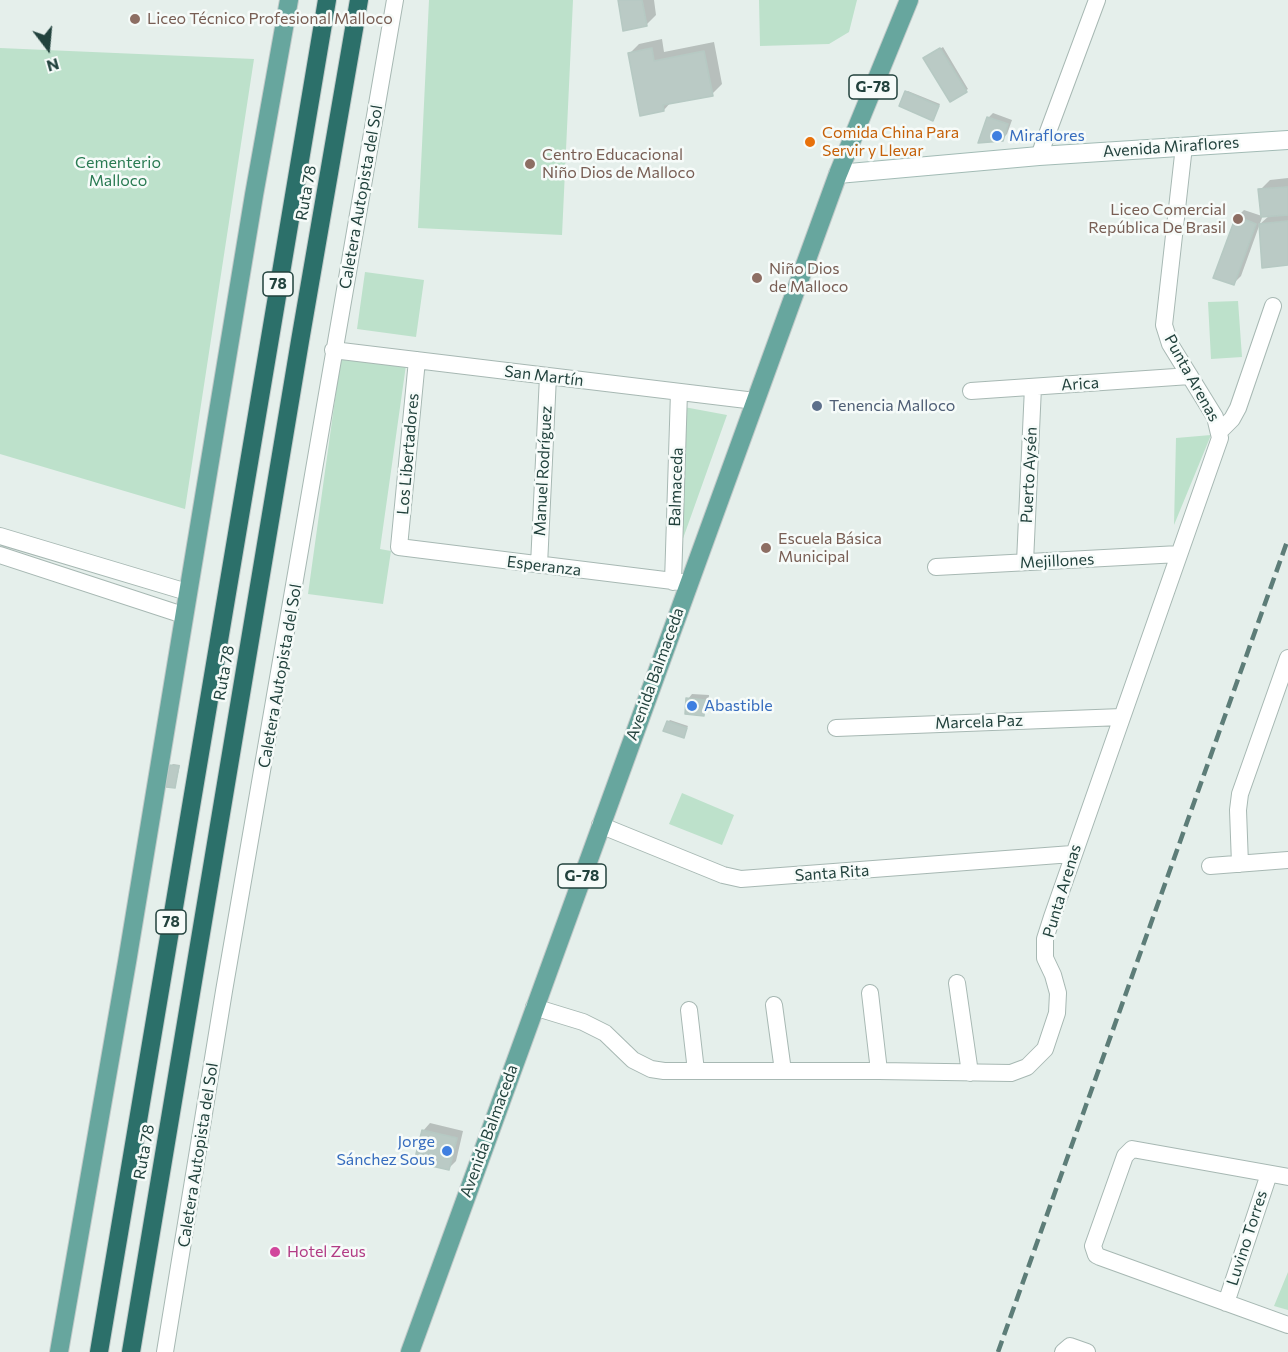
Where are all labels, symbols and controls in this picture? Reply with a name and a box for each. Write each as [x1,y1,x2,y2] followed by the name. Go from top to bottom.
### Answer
[147,9,393,29] place label: Liceo Técnico Profesional Malloco
[128,12,142,26] marker: Liceo Técnico Profesional Malloco
[18,18,78,78] north arrow
[45,55,61,77] text: N
[849,75,897,99] road number: G-78
[335,103,387,291] street label: Caletera Autopista del Sol
[822,123,959,161] place label: Comida China Para Servir y Llevar
[1009,126,1085,146] place label: Miraflores
[990,129,1004,143] marker: Miraflores
[1102,133,1240,161] street label: Avenida Miraflores
[803,135,817,149] marker: Comida China Para Servir y Llevar
[542,145,695,183] place label: Centro Educacional Niño Dios de Malloco
[75,153,161,191] park label: Cementerio Malloco
[523,157,537,171] marker: Centro Educacional Niño Dios de Malloco
[292,164,320,222] street label: Ruta 78
[1088,200,1226,238] place label: Liceo Comercial República De Brasil
[1231,212,1245,226] marker: Liceo Comercial República De Brasil
[769,259,848,297] place label: Niño Dios de Malloco
[750,271,764,285] marker: Niño Dios de Malloco
[263,272,293,296] road number: 78
[1160,331,1224,425] street label: Punta Arenas
[503,362,585,390] street label: San Martín
[1060,373,1100,395] street label: Arica
[393,392,423,516] street label: Los Libertadores
[829,396,955,416] place label: Tenencia Malloco
[810,399,824,413] marker: Tenencia Malloco
[530,405,556,537] street label: Manuel Rodríguez
[1017,426,1041,524] street label: Puerto Aysén
[665,447,687,527] street label: Balmaceda
[778,529,882,567] place label: Escuela Básica Municipal
[759,541,773,555] marker: Escuela Básica Municipal
[1019,549,1095,573] street label: Mejillones
[506,552,582,580] street label: Esperanza
[254,582,306,770] street label: Caletera Autopista del Sol
[622,605,688,743] street label: Avenida Balmaceda
[210,644,238,702] street label: Ruta 78
[704,696,773,716] place label: Abastible
[685,699,699,713] marker: Abastible
[935,711,1023,733] street label: Marcela Paz
[1039,842,1085,940] street label: Punta Arenas
[794,861,870,885] street label: Santa Rita
[558,864,606,888] road number: G-78
[156,910,186,934] road number: 78
[174,1061,222,1249] street label: Caletera Autopista del Sol
[456,1062,522,1200] street label: Avenida Balmaceda
[130,1123,158,1181] street label: Ruta 78
[336,1132,435,1170] place label: Jorge Sánchez Sous
[440,1144,454,1158] marker: Jorge Sánchez Sous
[1223,1188,1271,1288] street label: Luvino Torres
[287,1242,366,1262] place label: Hotel Zeus
[268,1245,282,1259] marker: Hotel Zeus

